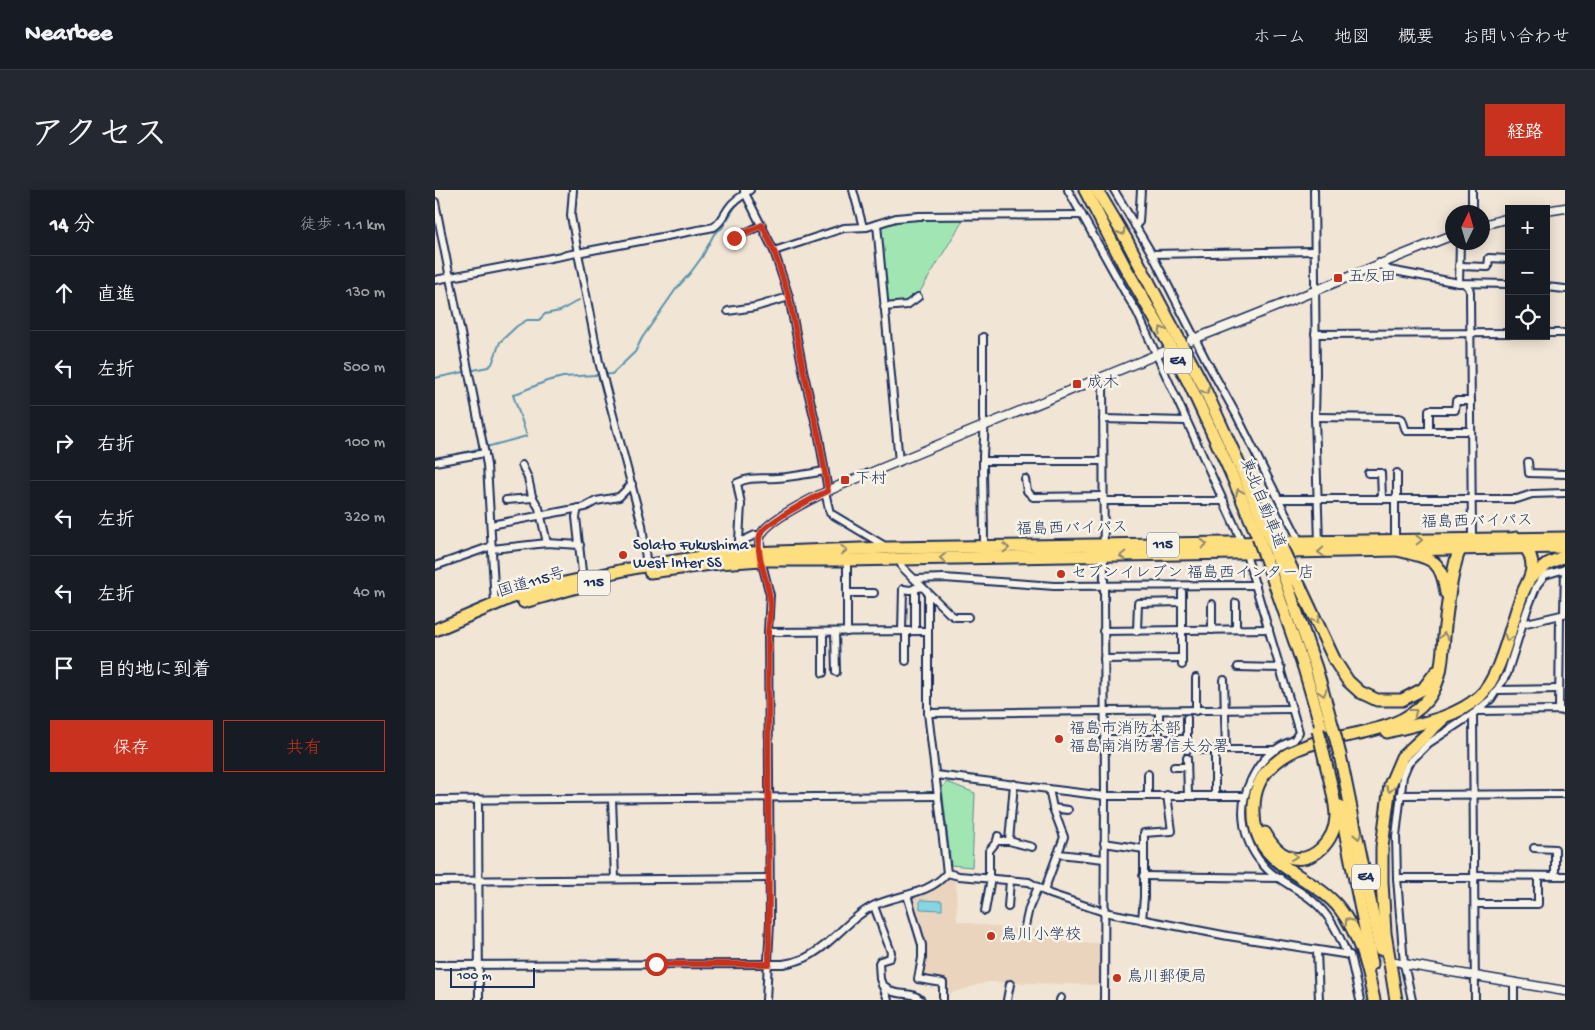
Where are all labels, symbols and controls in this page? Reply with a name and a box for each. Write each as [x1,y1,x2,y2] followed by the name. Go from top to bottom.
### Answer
[25,20,112,49] text: Nearbee
[1253,28,1306,49] text: ホーム
[1334,28,1370,49] text: 地図
[1398,28,1434,49] text: 概要
[1462,28,1570,49] text: お問い合わせ
[1485,104,1565,156] button: 経路
[30,117,168,158] text: アクセス
[1445,205,1490,250] north arrow
[1505,205,1550,340] map controls
[1505,205,1550,250] button: +
[50,214,94,239] text: 14 分
[300,217,385,236] text: 徒歩 · 1.1 km
[723,227,746,250] route end
[1115,227,1125,236] one-way arrow
[1505,250,1550,295] button: −
[1348,269,1396,288] place label: 五反田
[1332,272,1344,284] marker: 五反田
[50,279,78,307] icon: ahead
[346,284,385,303] text: 130 m
[97,285,135,308] text: 直進
[1505,295,1550,340] button: locate
[1158,326,1168,335] one-way arrow
[1164,348,1192,374] road number: E4
[50,354,78,382] icon: left
[343,359,385,378] text: 500 m
[97,360,135,383] text: 左折
[1087,374,1119,394] place label: 成木
[1071,378,1083,390] marker: 成木
[1199,386,1210,395] one-way arrow
[50,429,78,457] icon: right
[345,434,385,453] text: 100 m
[97,435,135,458] text: 右折
[1234,455,1290,552] street label: 東北自動車道
[855,470,887,490] place label: 下村
[839,474,851,486] marker: 下村
[1235,488,1246,497] one-way arrow
[50,504,78,532] icon: left
[345,509,385,528] text: 320 m
[97,510,135,533] text: 左折
[1421,512,1533,533] street label: 福島西バイパス
[1016,519,1128,540] street label: 福島西バイパス
[1147,532,1179,558] road number: 115
[1416,535,1423,545] one-way arrow
[633,537,749,574] place label: Solato Fukushima West Inter SS
[1200,539,1208,549] one-way arrow
[1003,543,1011,553] one-way arrow
[840,545,848,556] one-way arrow
[1317,546,1325,557] one-way arrow
[617,549,629,561] marker: Solato Fukushima West Inter SS
[1119,551,1127,561] one-way arrow
[939,553,947,564] one-way arrow
[496,564,568,603] street label: 国道115号
[1071,564,1314,584] place label: セブンイレブン 福島西インター店
[1055,568,1067,580] marker: セブンイレブン 福島西インター店
[578,570,610,596] road number: 115
[50,579,78,607] icon: left
[353,584,385,603] text: 40 m
[97,585,135,608] text: 左折
[1310,615,1320,624] one-way arrow
[1438,632,1449,640] one-way arrow
[1503,633,1513,641] one-way arrow
[50,654,78,682] icon: arrive
[97,660,211,683] text: 目的地に到着
[1317,688,1327,697] one-way arrow
[1408,708,1417,717] one-way arrow
[50,720,213,772] button: 保存
[223,720,385,772] button: 共有
[1069,720,1229,758] place label: 福島市消防本部 福島南消防署信夫分署
[1053,733,1065,745] marker: 福島市消防本部 福島南消防署信夫分署
[1385,785,1395,794] one-way arrow
[1352,832,1363,841] one-way arrow
[1290,851,1299,861] one-way arrow
[1352,864,1380,890] road number: E4
[1345,917,1354,927] one-way arrow
[1001,925,1081,946] place label: 鳥川小学校
[985,930,997,942] marker: 鳥川小学校
[645,953,668,976] route start
[450,965,535,988] scale bar
[1127,967,1207,988] place label: 鳥川郵便局
[457,968,492,985] text: 100 m
[1111,972,1123,984] marker: 鳥川郵便局

